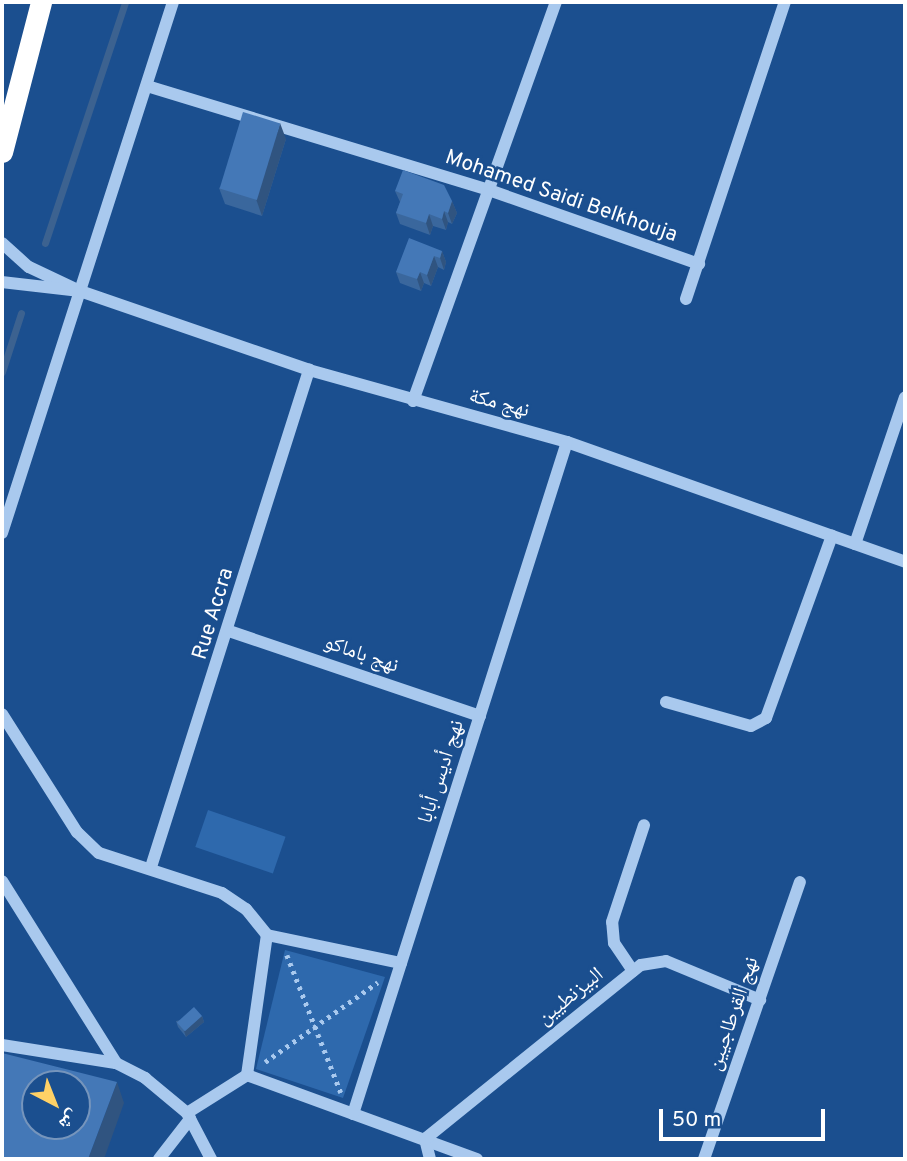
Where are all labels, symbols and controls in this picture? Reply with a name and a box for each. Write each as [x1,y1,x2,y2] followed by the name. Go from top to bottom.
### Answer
[441,145,681,249] street label: Mohamed Saidi Belkhouja
[466,384,532,424] street label: نهج مكة
[188,565,240,663] street label: Rue Accra
[320,631,402,679] street label: نهج باماكو
[413,717,471,827] street label: نهج أديس أبابا
[703,954,765,1074] street label: نهج القرطاجيين
[533,963,609,1031] street label: البيزنطيين
[21,1070,91,1140] north arrow
[662,1094,828,1138] scale bar
[53,1103,84,1135] text: ش
[672,1107,721,1134] text: 50 m

